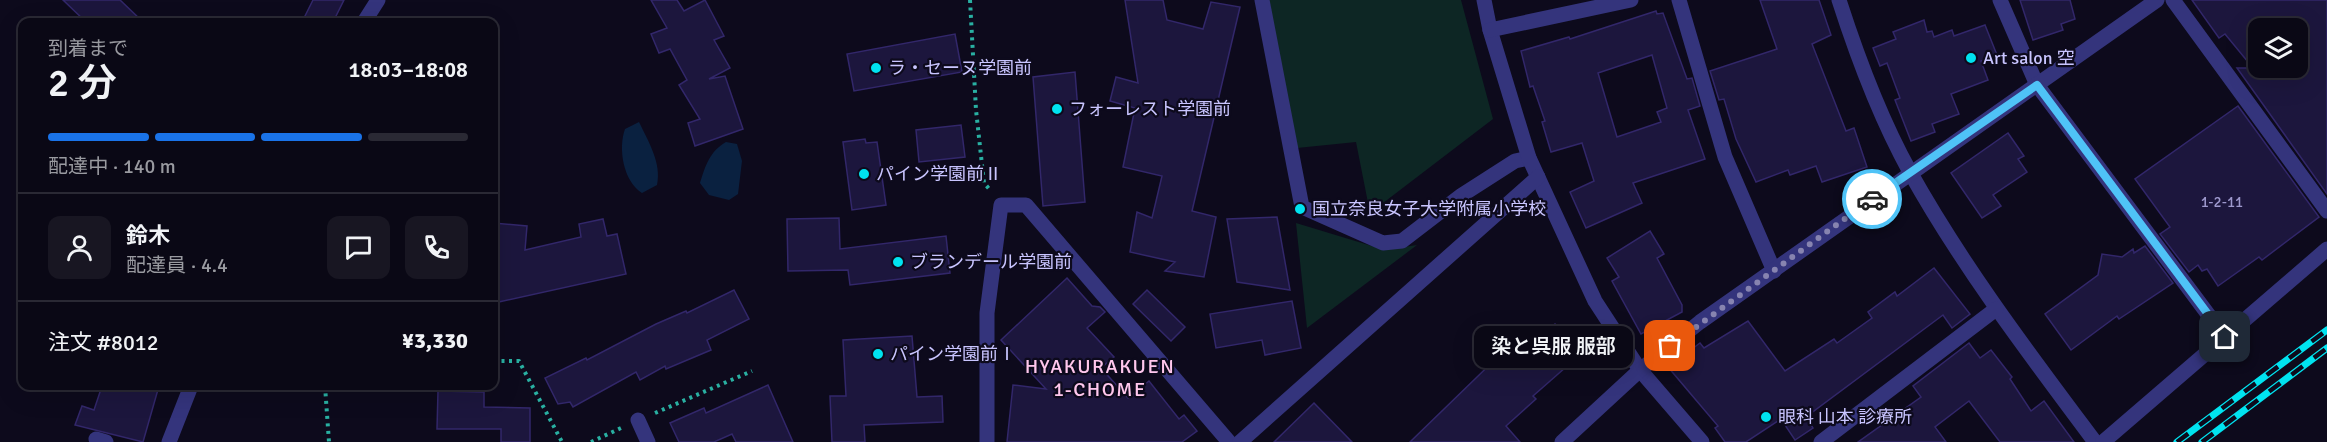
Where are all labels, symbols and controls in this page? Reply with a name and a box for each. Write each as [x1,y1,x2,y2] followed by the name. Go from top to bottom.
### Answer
[2248,18,2308,78] map controls
[2248,18,2308,78] button: layers
[48,36,128,61] text: 到着まで
[1983,47,2075,69] place label: Art salon 空
[1964,51,1978,65] marker: Art salon 空
[349,56,468,83] text: 18:03–18:08
[888,57,1032,79] place label: ラ・セーヌ学園前
[48,59,117,107] text: 2 分
[869,61,883,75] marker: ラ・セーヌ学園前
[1069,98,1231,120] place label: フォーレスト学園前
[1050,102,1064,116] marker: フォーレスト学園前
[48,154,176,179] text: 配達中 · 140 m
[876,163,1002,185] place label: パイン学園前Ⅱ
[857,167,871,181] marker: パイン学園前Ⅱ
[1842,169,1902,229] courier
[1856,183,1889,216] icon: car
[2201,193,2243,211] house number: 1-2-11
[1312,198,1546,220] place label: 国立奈良女子大学附属小学校
[1293,202,1307,216] marker: 国立奈良女子大学附属小学校
[48,216,111,279] button: person
[327,216,390,279] button: chat
[405,216,468,279] button: phone
[126,222,170,249] text: 鈴木
[910,251,1072,273] place label: ブランデール学園前
[126,253,228,278] text: 配達員 · 4.4
[891,255,905,269] marker: ブランデール学園前
[2199,311,2250,362] pin
[1644,320,1695,371] pin
[2208,320,2241,353] icon: home
[1475,325,1634,367] callout: 染と呉服 服部
[402,327,468,354] text: ¥3,330
[48,329,159,356] text: 注文 #8012
[1653,329,1686,362] icon: bag
[1491,334,1616,359] text: 染と呉服 服部
[890,343,1016,365] place label: パイン学園前Ⅰ
[871,347,885,361] marker: パイン学園前Ⅰ
[1025,354,1175,402] district label: HYAKURAKUEN 1-CHOME
[1778,406,1912,428] place label: 眼科 山本 診療所
[1759,410,1773,424] marker: 眼科 山本 診療所

